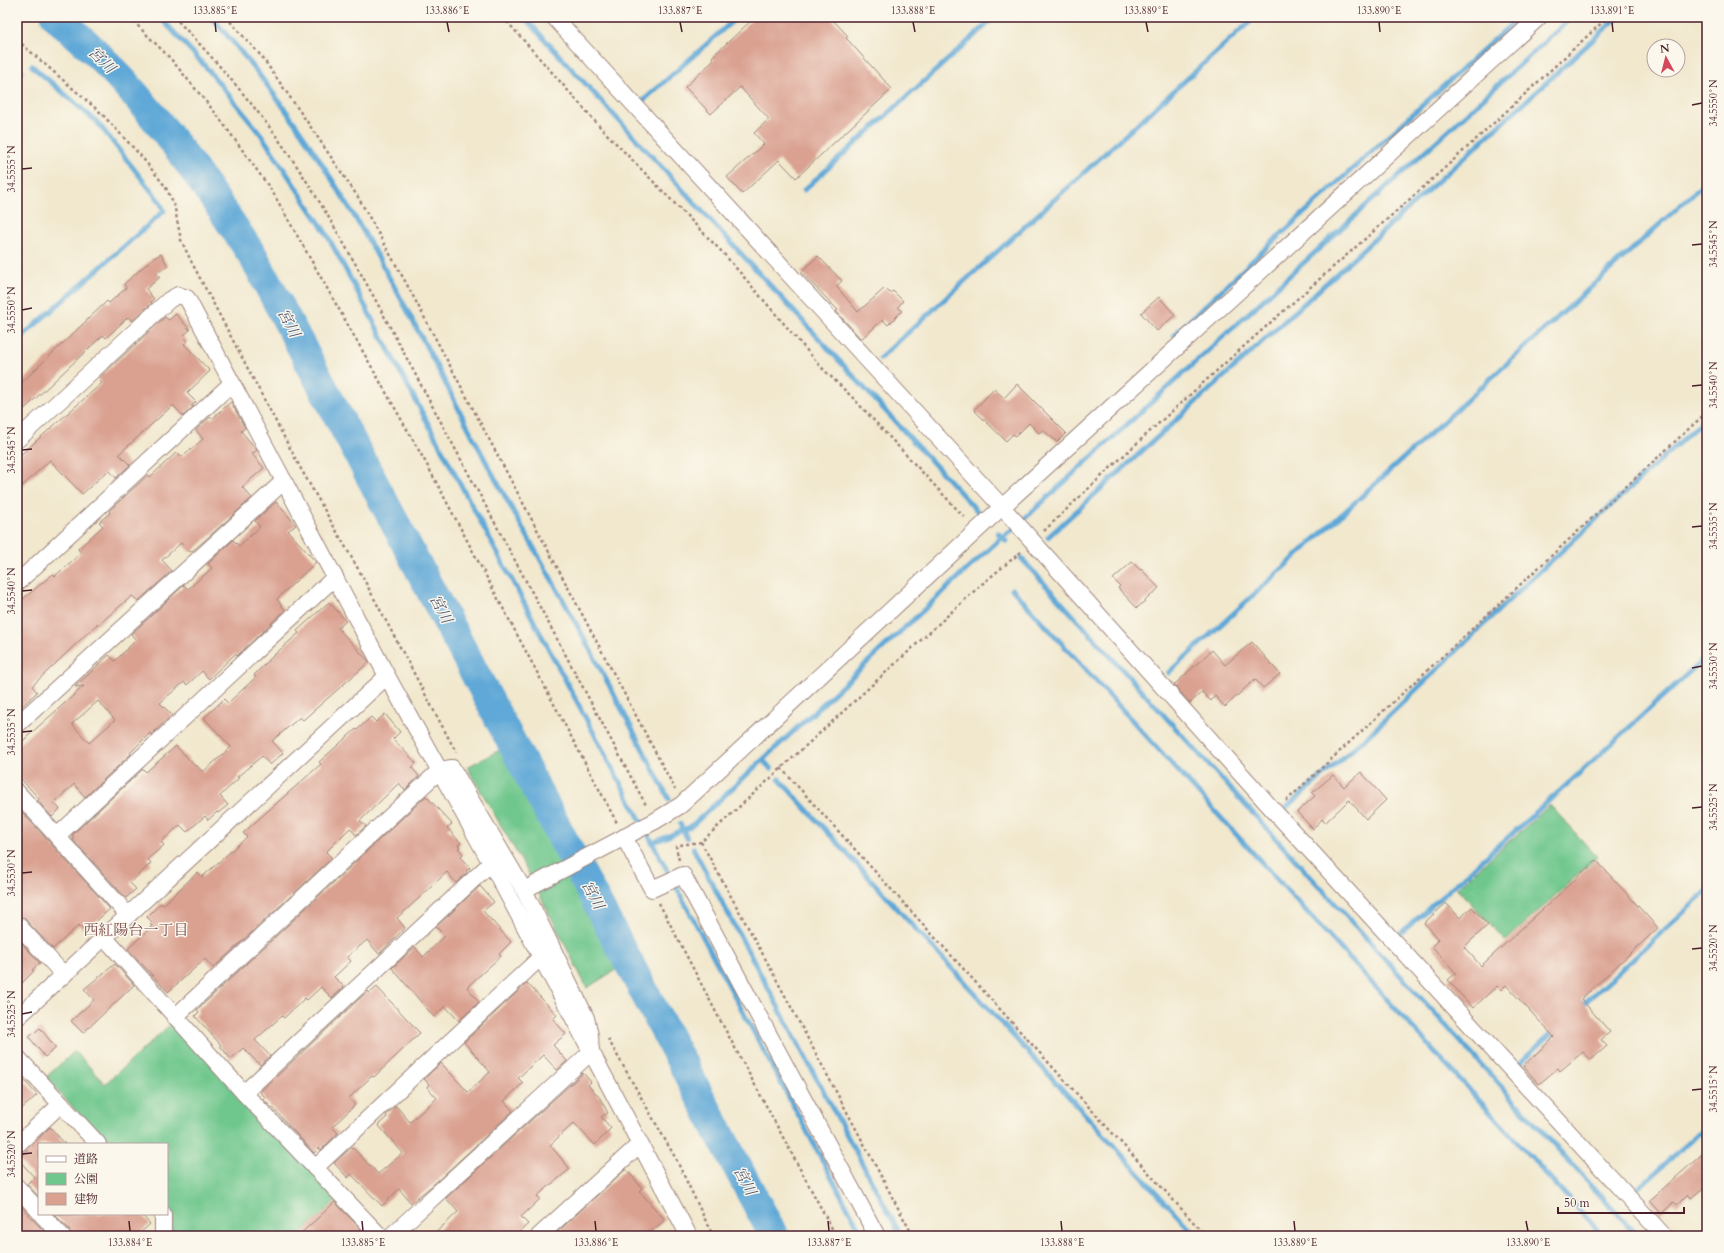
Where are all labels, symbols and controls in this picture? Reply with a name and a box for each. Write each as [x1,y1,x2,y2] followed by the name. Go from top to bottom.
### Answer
[193,4,237,18] text: 133.885°E
[425,4,469,18] text: 133.886°E
[658,4,702,18] text: 133.887°E
[891,4,935,18] text: 133.888°E
[1124,4,1168,18] text: 133.889°E
[1357,4,1401,18] text: 133.890°E
[1590,4,1634,18] text: 133.891°E
[1646,38,1686,78] north arrow
[1659,40,1671,57] text: N
[84,42,121,79] water label: 宮川
[1707,79,1721,126] text: 34.5550°N
[5,145,19,192] text: 34.5555°N
[1707,220,1721,267] text: 34.5545°N
[5,286,19,333] text: 34.5550°N
[273,305,306,343] water label: 宮川
[1707,361,1721,408] text: 34.5540°N
[5,426,19,473] text: 34.5545°N
[1707,502,1721,549] text: 34.5535°N
[5,567,19,614] text: 34.5540°N
[425,591,458,629] water label: 宮川
[1707,642,1721,689] text: 34.5530°N
[5,708,19,755] text: 34.5535°N
[1707,783,1721,830] text: 34.5525°N
[5,849,19,896] text: 34.5530°N
[577,877,610,915] water label: 宮川
[83,920,189,940] district label: 西紅陽台一丁目
[1707,924,1721,971] text: 34.5520°N
[5,990,19,1037] text: 34.5525°N
[1707,1065,1721,1112] text: 34.5515°N
[5,1130,19,1177] text: 34.5520°N
[38,1143,168,1215] legend
[74,1151,98,1167] text: 道路
[729,1163,762,1201] water label: 宮川
[74,1171,98,1187] text: 公園
[1558,1189,1684,1215] scale bar
[74,1191,98,1207] text: 建物
[1564,1195,1591,1211] text: 50 m
[108,1236,152,1250] text: 133.884°E
[341,1236,385,1250] text: 133.885°E
[574,1236,618,1250] text: 133.886°E
[807,1236,851,1250] text: 133.887°E
[1040,1236,1084,1250] text: 133.888°E
[1273,1236,1317,1250] text: 133.889°E
[1506,1236,1550,1250] text: 133.890°E

